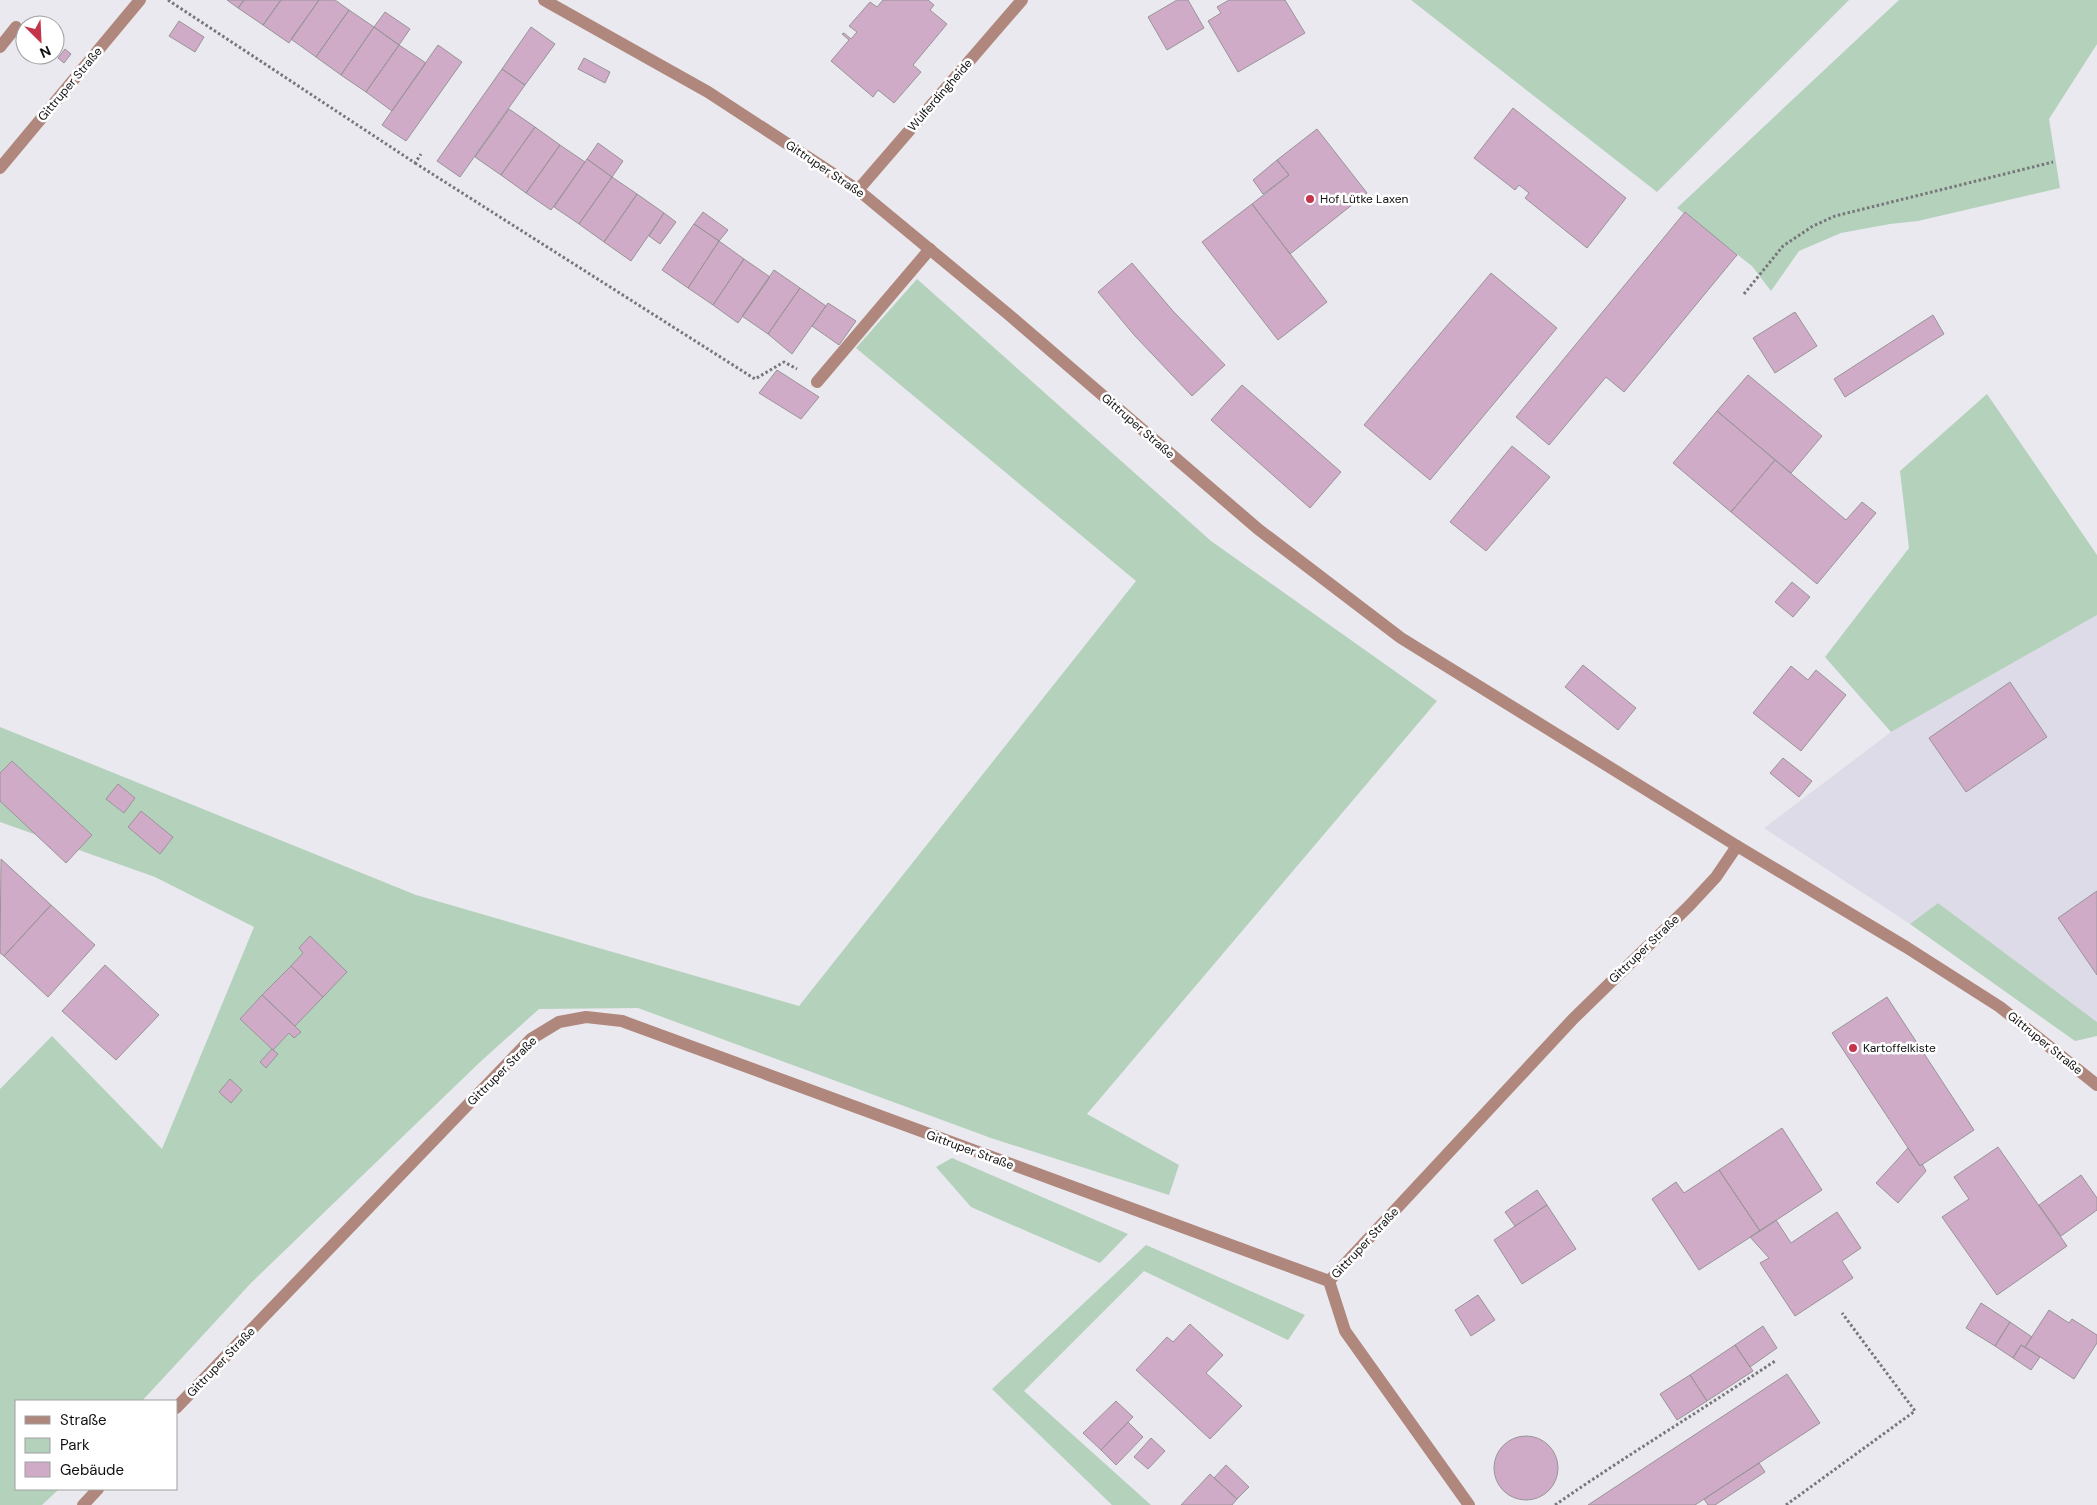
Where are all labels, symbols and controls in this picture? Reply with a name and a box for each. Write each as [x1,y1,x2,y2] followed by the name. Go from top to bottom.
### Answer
[15,15,65,65] north arrow
[37,42,54,62] text: N
[34,44,106,124] street label: Gittruper Straße
[904,55,976,135] street label: Wulferdingheide
[782,137,868,201] street label: Gittruper Straße
[1320,191,1408,207] place label: Hof Lütke Laxen
[1304,193,1316,205] marker: Hof Lütke Laxen
[1098,390,1178,462] street label: Gittruper Straße
[1605,911,1683,987] street label: Gittruper Straße
[2004,1008,2086,1078] street label: Gittruper Straße
[464,1033,540,1109] street label: Gittruper Straße
[1863,1040,1936,1056] place label: Kartoffelkiste
[1847,1042,1859,1054] marker: Kartoffelkiste
[924,1127,1016,1173] street label: Gittruper Straße
[1328,1204,1402,1282] street label: Gittruper Straße
[183,1323,259,1401] street label: Gittruper Straße
[15,1400,178,1490] legend
[60,1410,107,1430] text: Straße
[60,1435,90,1455] text: Park
[60,1460,124,1480] text: Gebäude

